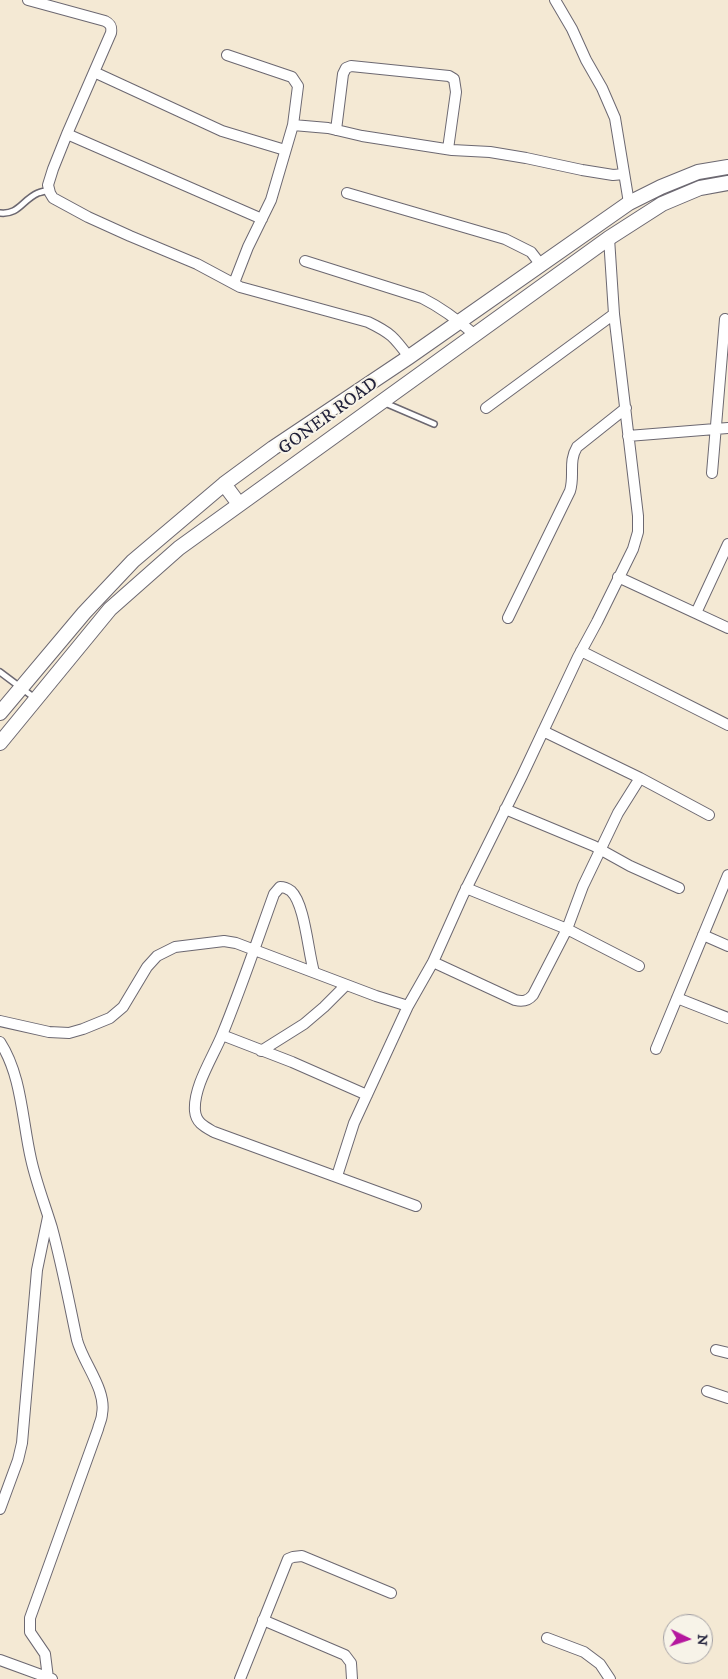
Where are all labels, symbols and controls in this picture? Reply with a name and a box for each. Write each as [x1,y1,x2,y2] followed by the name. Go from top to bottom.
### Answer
[275,374,383,460] street label: GONER ROAD
[663,1614,713,1664] north arrow
[693,1634,711,1646] text: N

